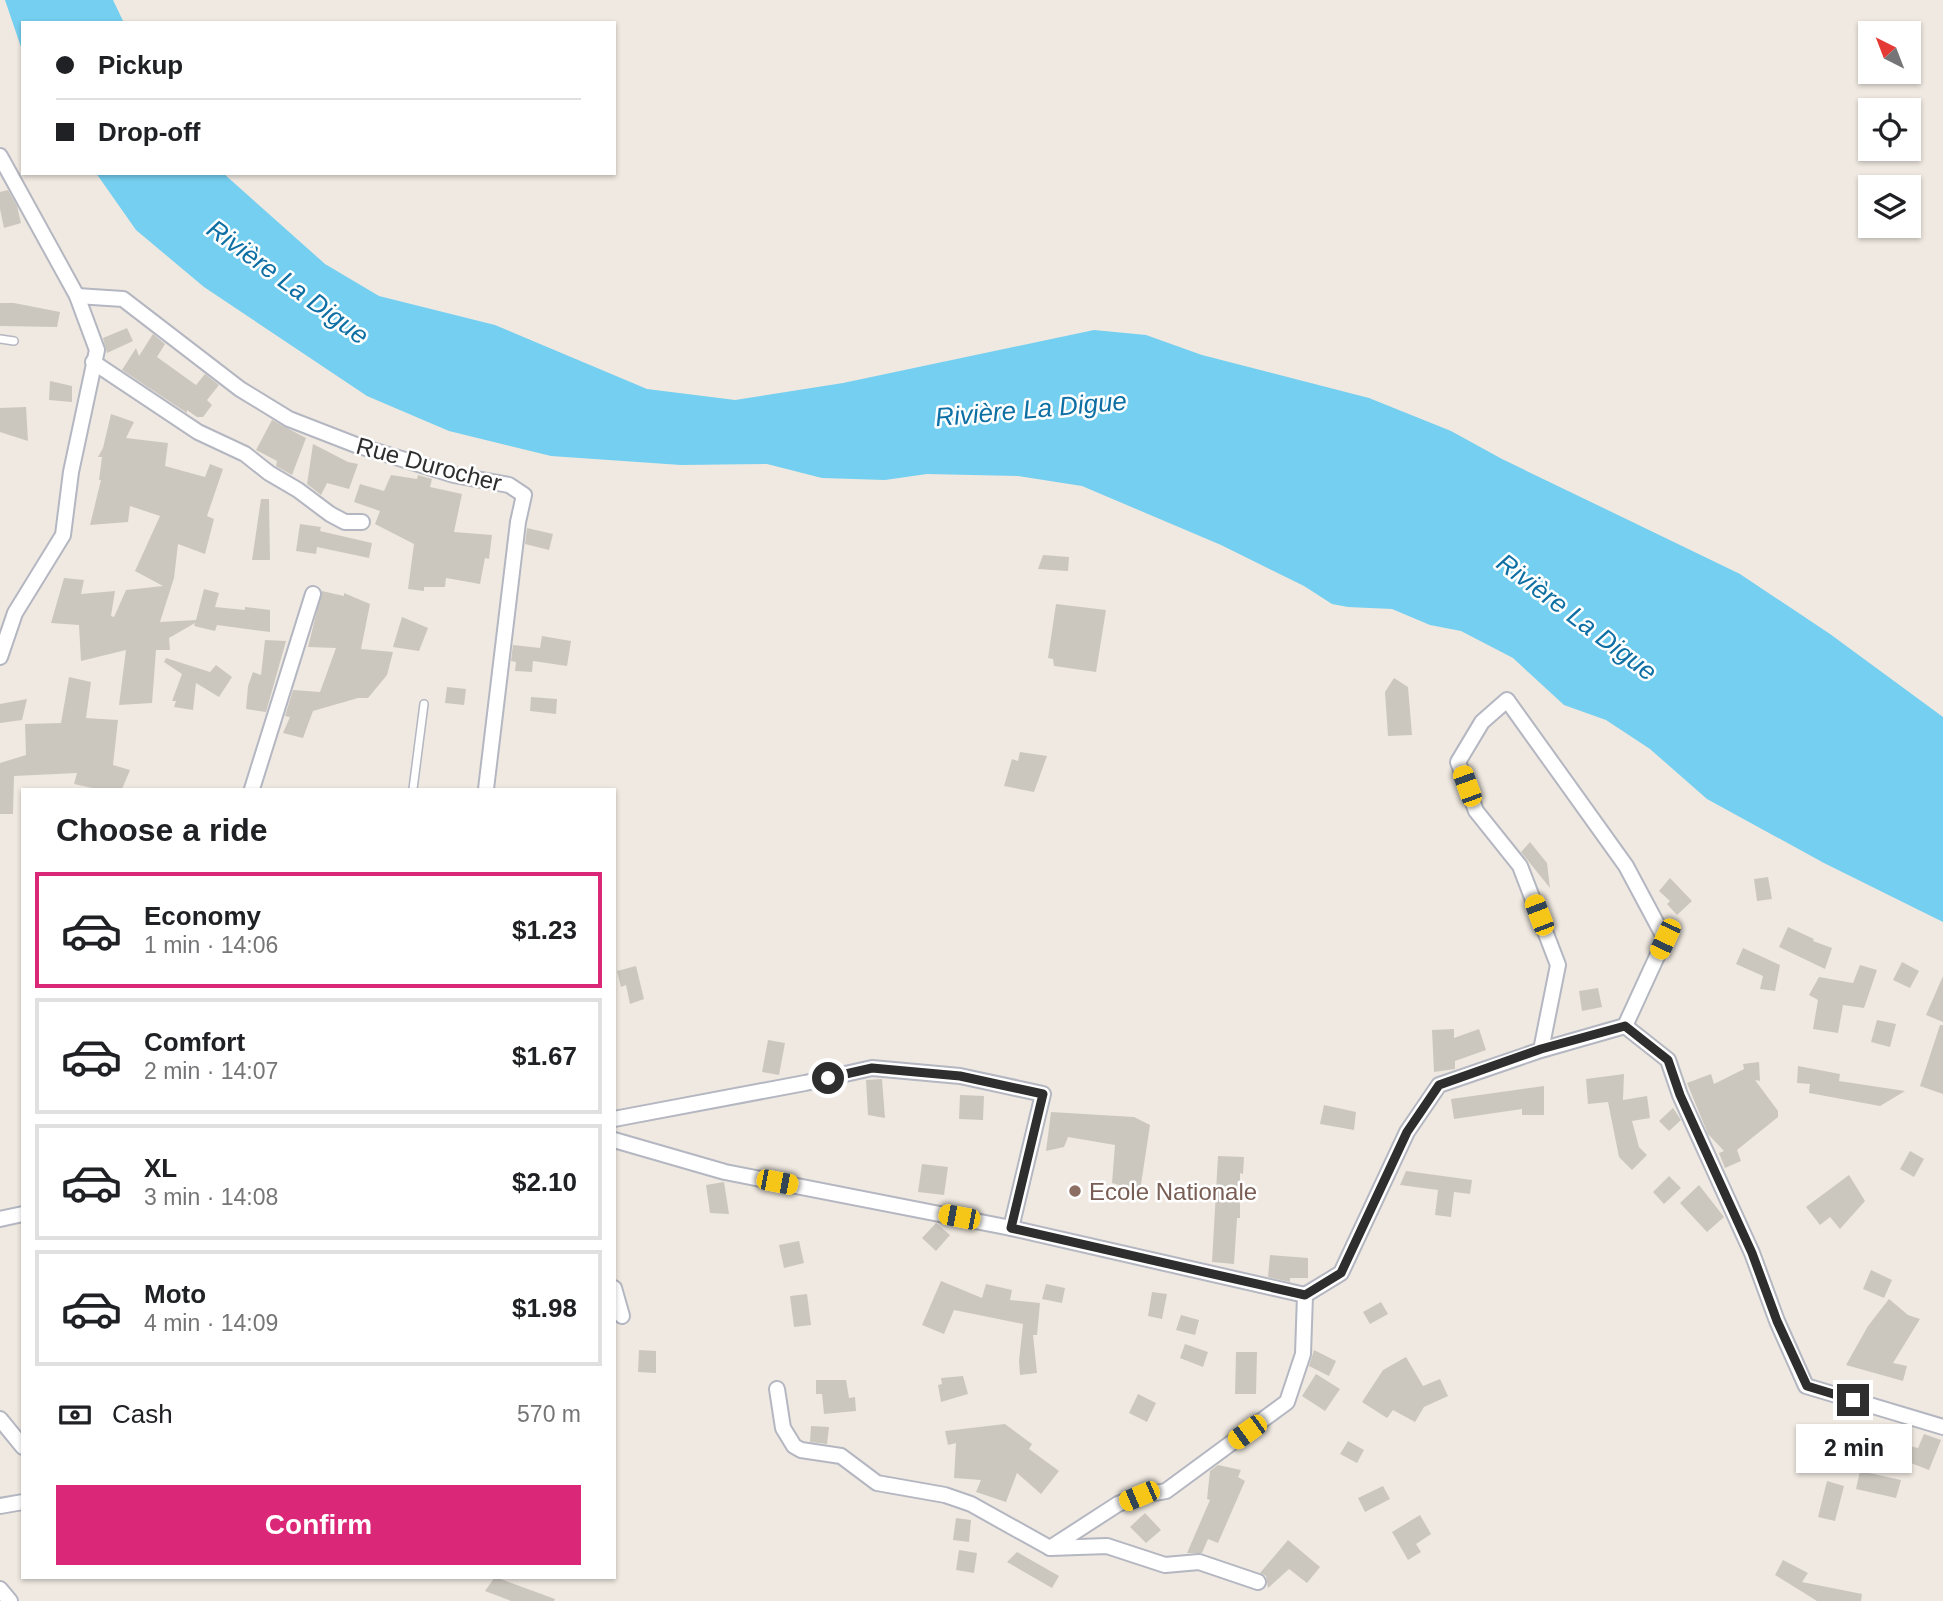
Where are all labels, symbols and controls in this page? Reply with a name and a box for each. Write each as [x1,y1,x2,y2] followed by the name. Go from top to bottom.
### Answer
[1858,21,1922,84] north arrow
[1858,21,1921,238] map controls
[98,50,183,80] text: Pickup
[1858,98,1921,161] button: locate
[98,117,201,147] text: Drop-off
[1858,175,1921,238] button: layers
[201,213,375,351] water label: Rivière La Digue
[934,386,1128,432] water label: Rivière La Digue
[353,432,505,496] street label: Rue Durocher
[1491,547,1663,687] water label: Rivière La Digue
[1450,763,1485,809] car
[56,812,268,848] text: Choose a ride
[1522,892,1557,938] car
[60,899,123,962] icon: car
[144,901,261,931] text: Economy
[512,915,577,945] text: $1.23
[1647,916,1684,962] car
[144,932,278,958] text: 1 min · 14:06
[60,1025,123,1088] icon: car
[144,1027,245,1057] text: Comfort
[512,1041,577,1071] text: $1.67
[144,1058,278,1084] text: 2 min · 14:07
[812,1062,844,1094] route start
[60,1151,123,1214] icon: car
[144,1153,177,1183] text: XL
[512,1167,577,1197] text: $2.10
[755,1168,800,1196] car
[1089,1178,1257,1205] place label: Ecole Nationale
[1067,1183,1083,1199] marker: Ecole Nationale
[144,1184,278,1210] text: 3 min · 14:08
[937,1203,982,1231] car
[60,1277,123,1340] icon: car
[144,1279,206,1309] text: Moto
[512,1293,577,1323] text: $1.98
[144,1310,278,1336] text: 4 min · 14:09
[1837,1384,1869,1416] route end
[56,1396,94,1434] icon: cash
[112,1399,173,1429] text: Cash
[517,1401,581,1427] text: 570 m
[1224,1411,1271,1453] car
[1795,1424,1911,1474] callout: 2 min
[1824,1435,1884,1461] text: 2 min
[1116,1478,1163,1514] car
[56,1485,581,1565] button: Confirm

